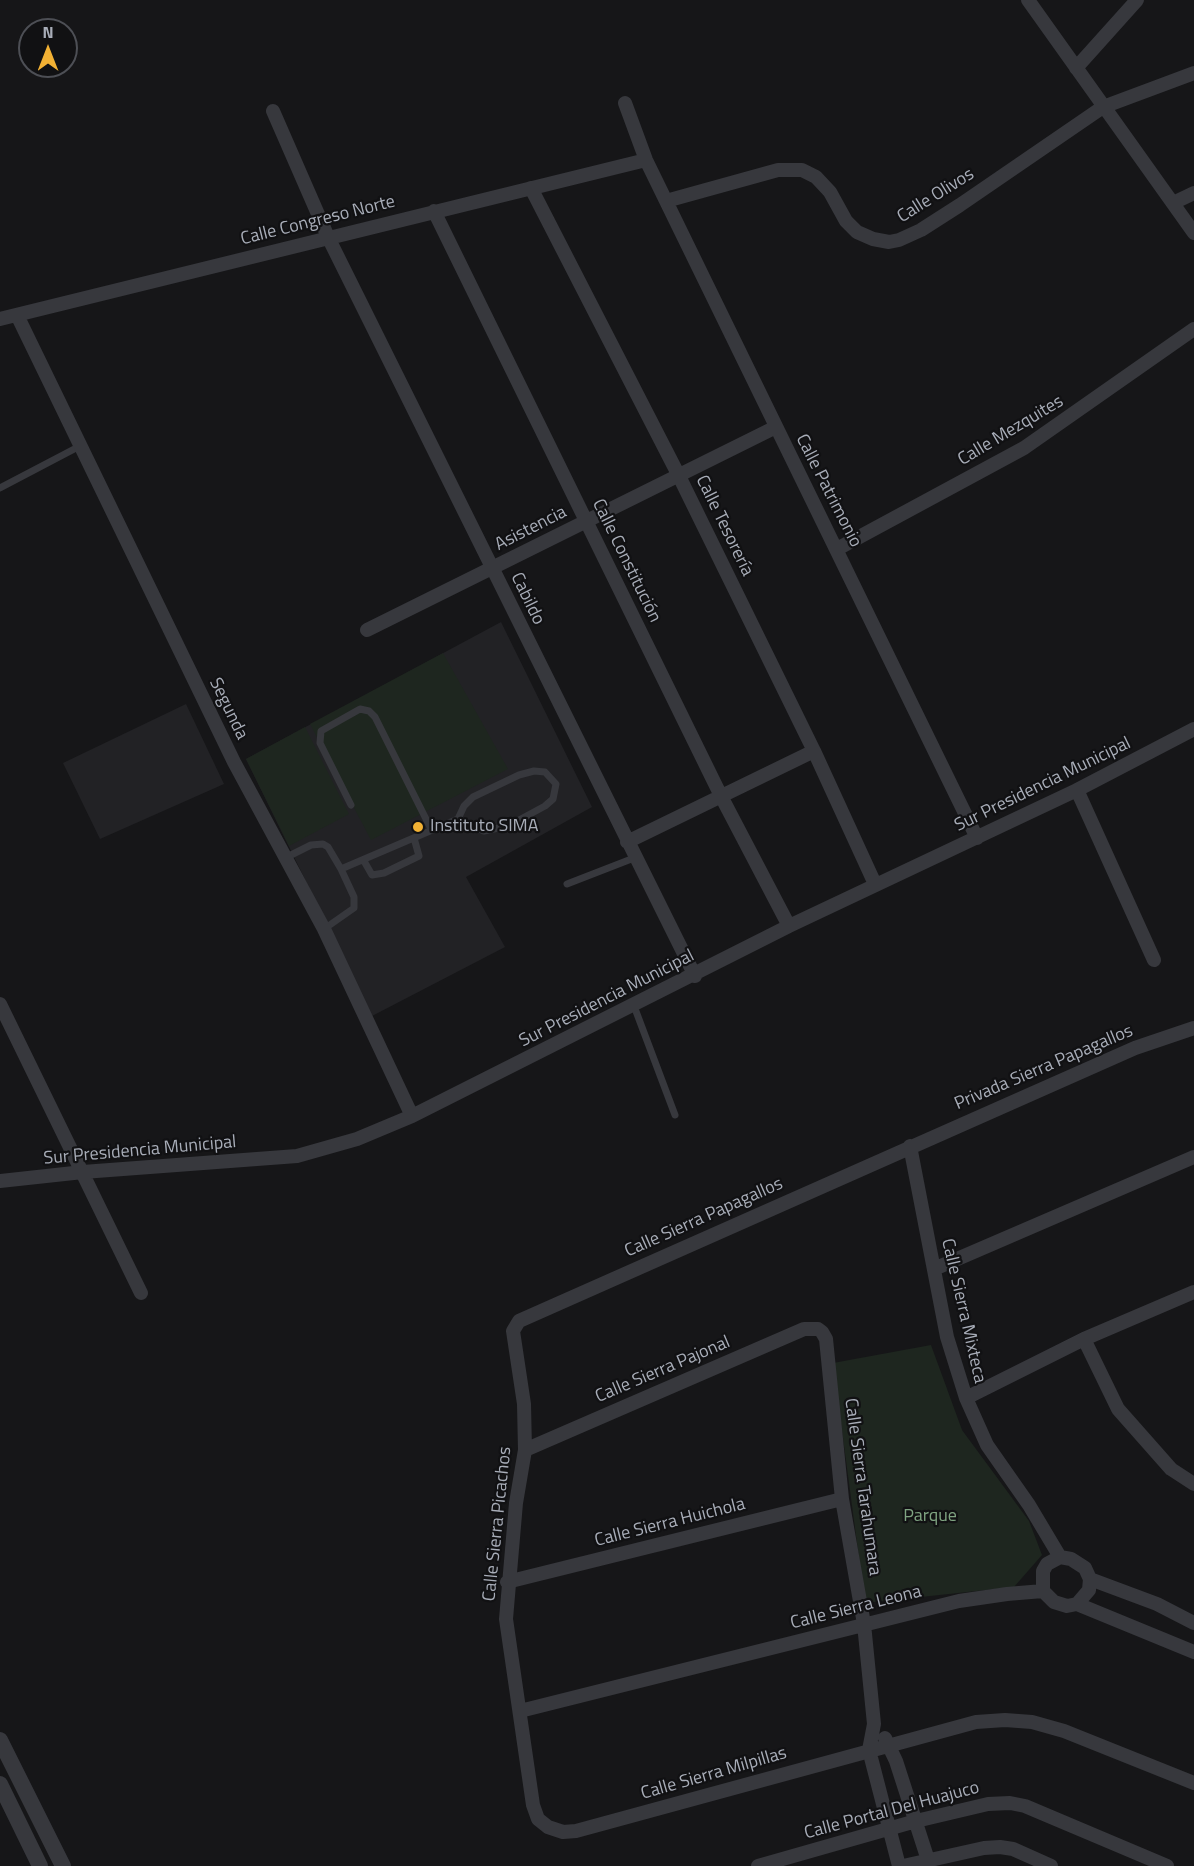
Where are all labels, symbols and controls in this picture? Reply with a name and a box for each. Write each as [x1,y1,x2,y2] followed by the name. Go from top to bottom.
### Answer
[18,18,78,78] north arrow
[42,20,54,44] text: N
[894,164,978,228] street label: Calle Olivos
[239,191,397,251] street label: Calle Congreso Norte
[954,391,1068,471] street label: Calle Mezquites
[790,431,866,551] street label: Calle Patrimonio
[690,472,758,580] street label: Calle Tesorería
[587,496,665,626] street label: Calle Constitución
[492,502,570,556] street label: Asistencia
[505,569,549,629] street label: Cabildo
[204,675,252,743] street label: Segunda
[951,733,1135,837] street label: Sur Presidencia Municipal
[430,816,538,838] place label: Instituto SIMA
[411,820,425,834] marker: Instituto SIMA
[516,945,698,1053] street label: Sur Presidencia Municipal
[952,1021,1136,1115] street label: Privada Sierra Papagallos
[43,1132,237,1170] street label: Sur Presidencia Municipal
[622,1173,786,1263] street label: Calle Sierra Papagallos
[936,1237,990,1385] street label: Calle Sierra Mixteca
[592,1332,734,1408] street label: Calle Sierra Pajonal
[839,1397,885,1577] street label: Calle Sierra Tarahumara
[479,1446,517,1602] street label: Calle Sierra Picachos
[593,1494,747,1552] street label: Calle Sierra Huichola
[903,1506,957,1528] park label: Parque
[788,1581,924,1635] street label: Calle Sierra Leona
[639,1743,789,1805] street label: Calle Sierra Milpillas
[802,1777,982,1845] street label: Calle Portal Del Huajuco

